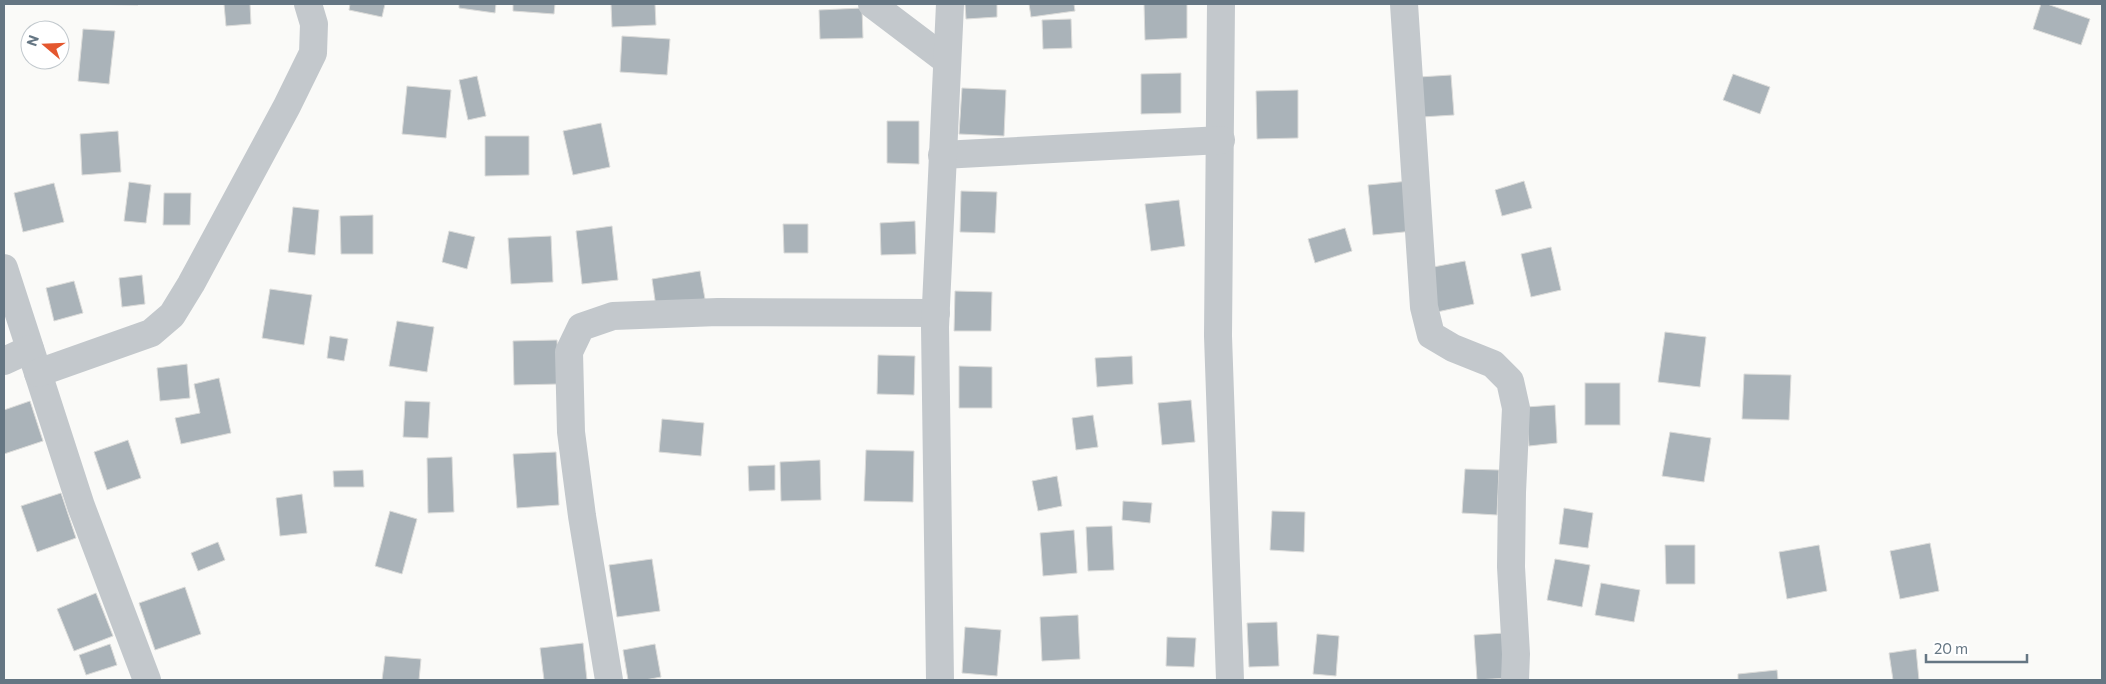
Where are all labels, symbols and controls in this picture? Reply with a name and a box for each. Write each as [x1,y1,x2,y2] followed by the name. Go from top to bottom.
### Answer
[20,20,70,70] north arrow
[22,33,42,48] text: N
[1926,632,2027,664] scale bar
[1934,639,1968,657] text: 20 m

